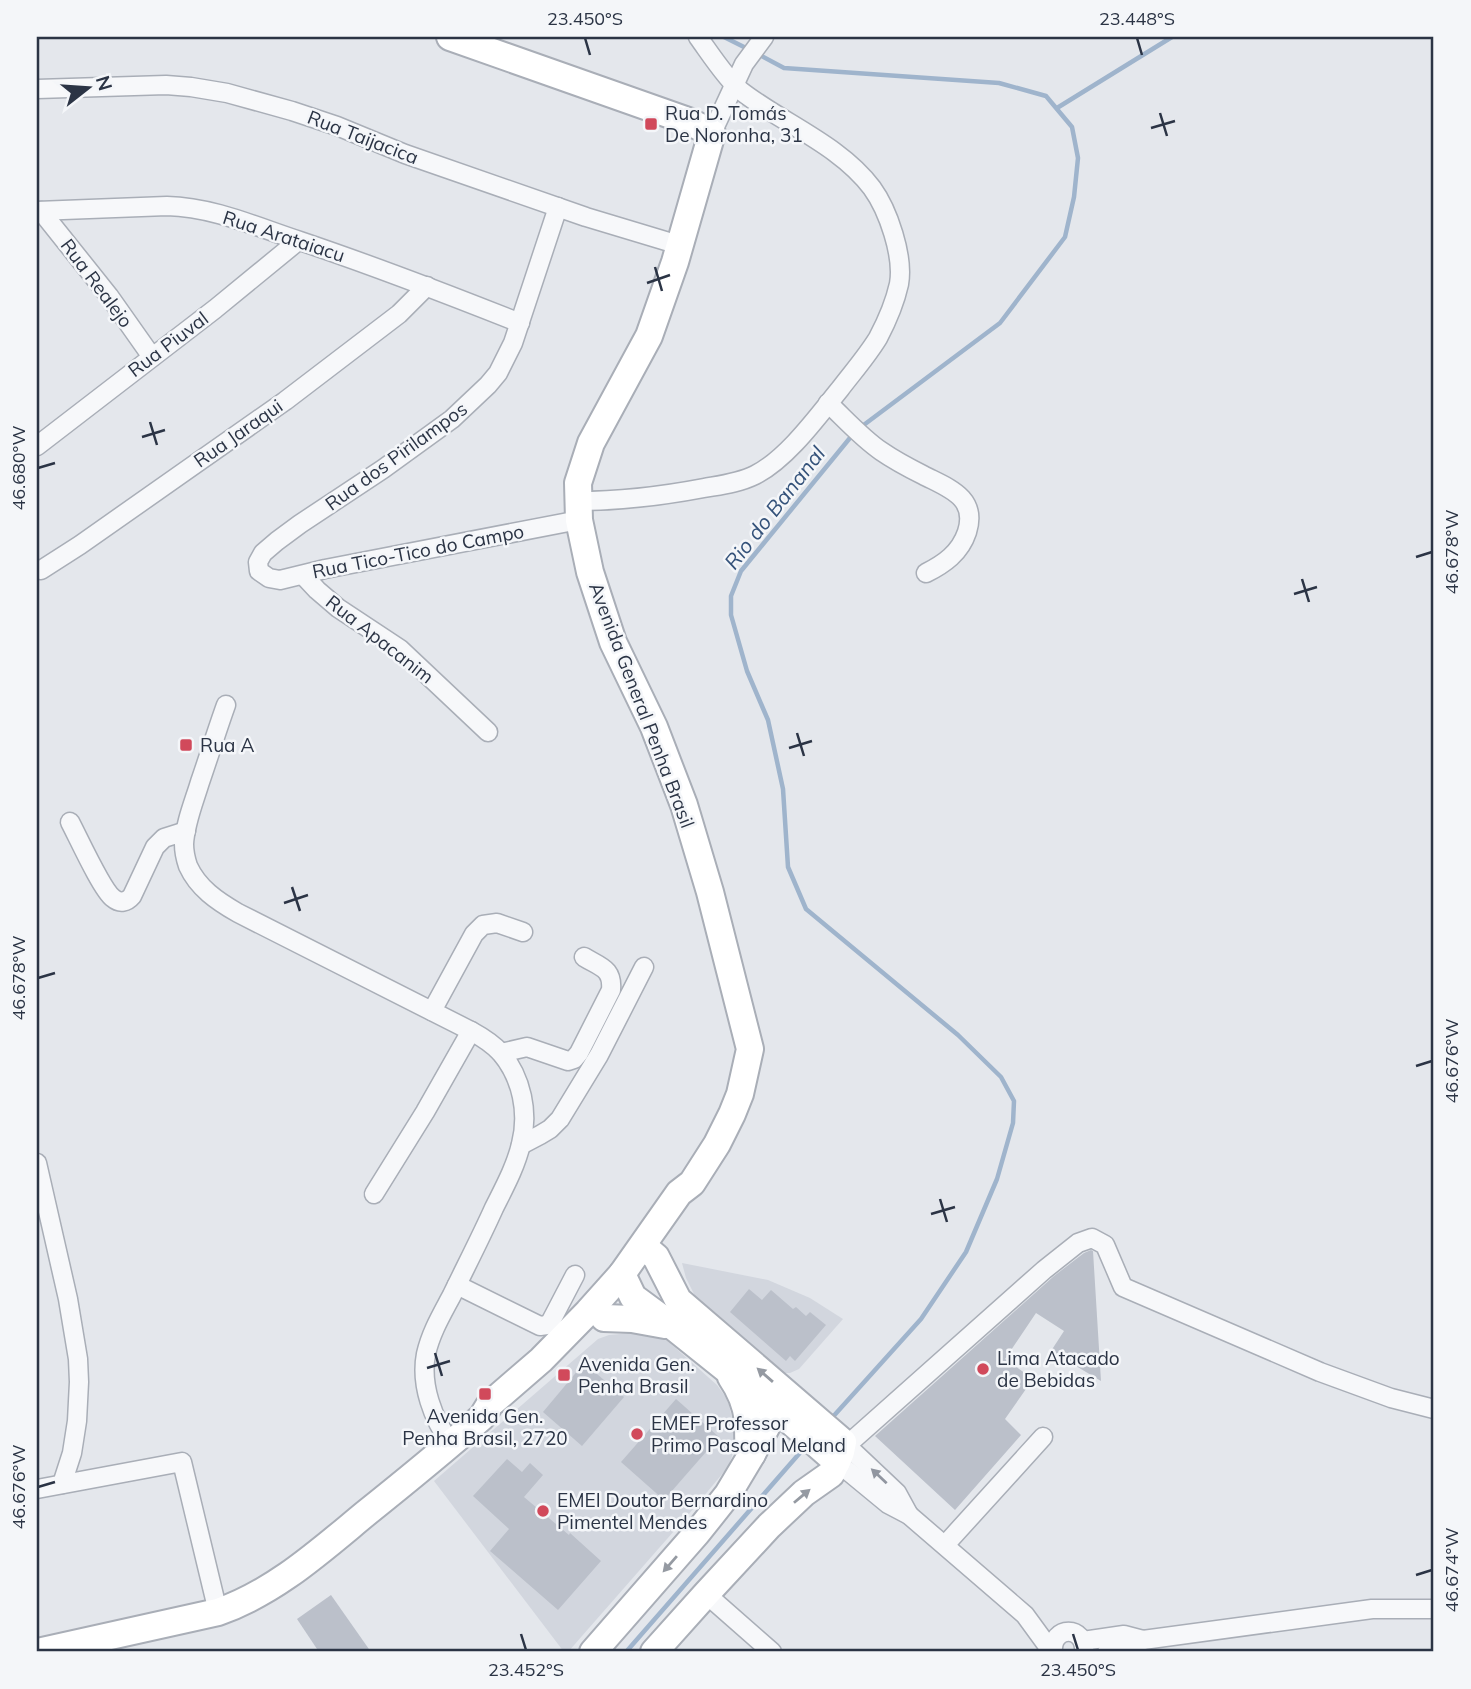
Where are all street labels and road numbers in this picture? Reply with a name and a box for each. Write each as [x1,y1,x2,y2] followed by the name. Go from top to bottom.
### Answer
[304,105,422,169] street label: Rua Taijacica
[220,205,348,267] street label: Rua Arataiacu
[56,234,138,332] street label: Rua Realejo
[123,306,213,382] street label: Rua Piuval
[189,394,287,472] street label: Rua Jaraqui
[320,396,472,516] street label: Rua dos Pirilampos
[310,519,526,583] street label: Rua Tico-Tico do Campo
[584,579,700,831] street label: Avenida General Penha Brasil
[321,589,439,689] street label: Rua Apacanim

